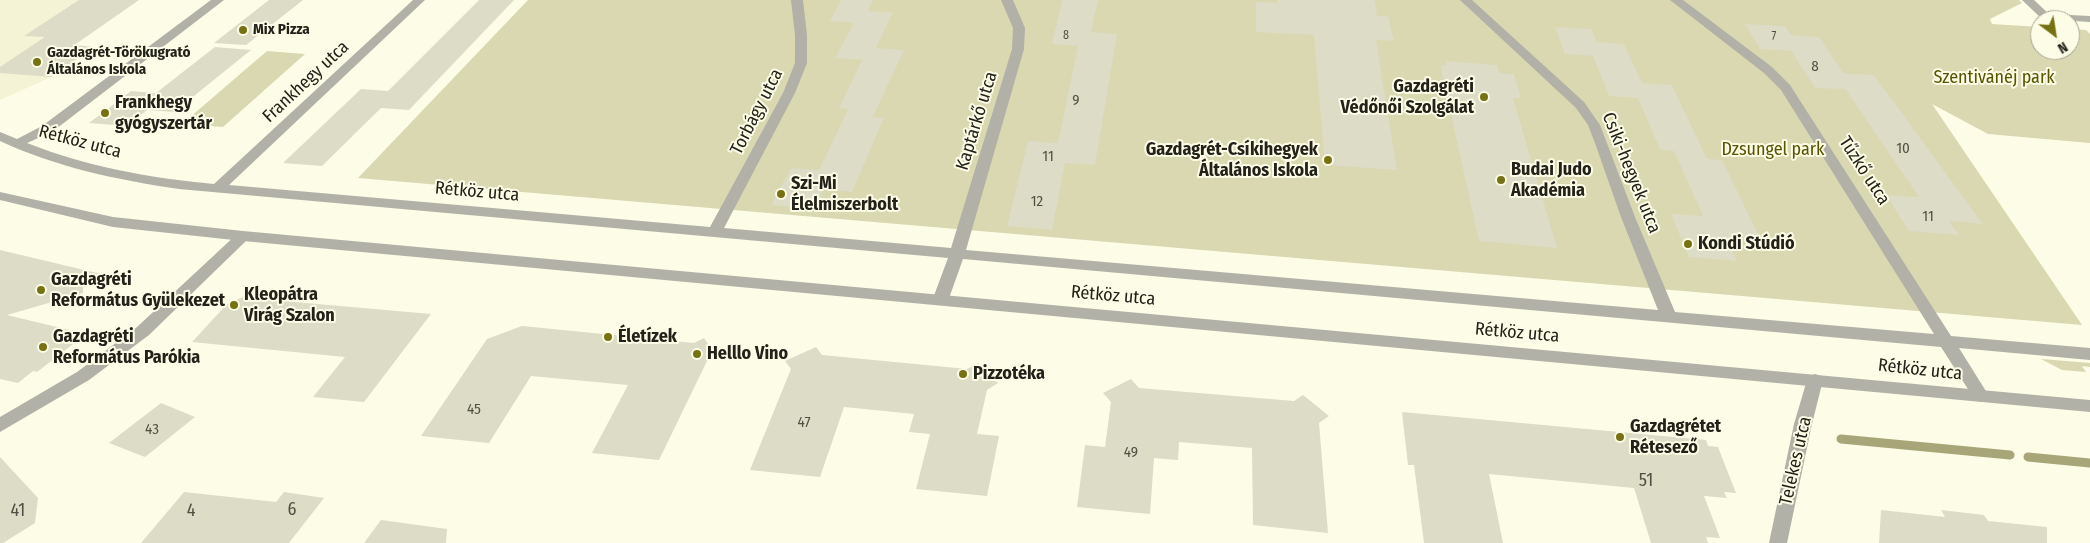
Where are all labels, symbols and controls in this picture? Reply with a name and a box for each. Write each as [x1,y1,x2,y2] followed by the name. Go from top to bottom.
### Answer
[2030,10,2080,60] north arrow
[253,21,310,39] place label: Mix Pizza
[237,24,249,36] marker: Mix Pizza
[1063,29,1069,43] house number: 8
[1772,30,1776,44] house number: 7
[258,37,354,127] street label: Frankhegy utca
[2055,38,2070,57] text: N
[47,44,190,79] place label: Gazdagrét-Törökugrató Általános Iskola
[31,56,43,68] marker: Gazdagrét-Törökugrató Általános Iskola
[1811,58,1819,76] house number: 8
[726,66,788,158] street label: Torbágy utca
[1933,67,2055,89] park label: Szentivánéj park
[952,69,1002,173] street label: Kaptárkő utca
[1341,76,1474,118] place label: Gazdagréti Védőnői Szolgálat
[1478,91,1490,103] marker: Gazdagréti Védőnői Szolgálat
[115,92,212,134] place label: Frankhegy gyógyszertár
[1072,92,1080,110] house number: 9
[99,107,111,119] marker: Frankhegy gyógyszertár
[1597,109,1665,237] street label: Csiki-hegyek utca
[36,121,124,163] street label: Rétköz utca
[1834,133,1894,209] street label: Tűzkő utca
[1146,139,1318,182] place label: Gazdagrét-Csíkihegyek Általános Iskola
[1722,139,1824,161] park label: Dzsungel park
[1896,140,1910,158] house number: 10
[1042,148,1054,166] house number: 11
[1322,154,1334,166] marker: Gazdagrét-Csíkihegyek Általános Iskola
[1511,159,1592,202] place label: Budai Judo Akadémia
[791,173,898,215] place label: Szi-Mi Élelmiszerbolt
[1495,174,1507,186] marker: Budai Judo Akadémia
[434,178,520,206] street label: Rétköz utca
[775,188,787,200] marker: Szi-Mi Élelmiszerbolt
[1031,193,1043,211] house number: 12
[1922,208,1934,226] house number: 11
[1698,233,1794,255] place label: Kondi Stúdió
[1682,238,1694,250] marker: Kondi Stúdió
[51,269,225,312] place label: Gazdagréti Református Gyülekezet
[1070,282,1156,310] street label: Rétköz utca
[35,284,47,296] marker: Gazdagréti Református Gyülekezet
[244,284,335,326] place label: Kleopátra Virág Szalon
[228,299,240,311] marker: Kleopátra Virág Szalon
[1474,319,1560,347] street label: Rétköz utca
[53,326,200,368] place label: Gazdagréti Református Parókia
[618,326,677,348] place label: Életízek
[602,331,614,343] marker: Életízek
[37,341,49,353] marker: Gazdagréti Református Parókia
[707,343,788,365] place label: Helllo Vino
[691,348,703,360] marker: Helllo Vino
[1877,355,1963,385] street label: Rétköz utca
[973,363,1045,385] place label: Pizzotéka
[957,368,969,380] marker: Pizzotéka
[467,401,481,419] house number: 45
[797,414,811,432] house number: 47
[1775,415,1817,507] street label: Telekes utca
[1630,416,1721,458] place label: Gazdagrétet Rétesező
[145,421,159,439] house number: 43
[1614,431,1626,443] marker: Gazdagrétet Rétesező
[1124,444,1138,462] house number: 49
[1639,470,1653,492] house number: 51
[288,499,296,521] house number: 6
[11,500,25,522] house number: 41
[187,500,195,522] house number: 4

